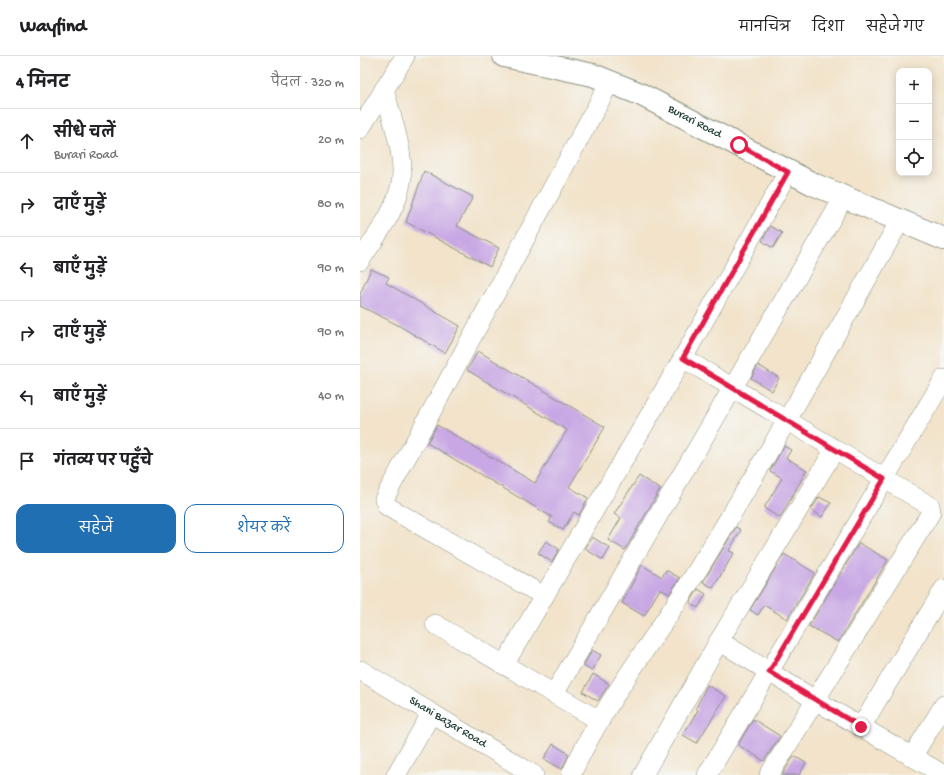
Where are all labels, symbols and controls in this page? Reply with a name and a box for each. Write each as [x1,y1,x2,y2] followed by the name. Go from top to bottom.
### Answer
[20,16,86,39] text: Wayfind
[739,20,790,37] text: मानचित्र
[812,20,844,37] text: दिशा
[866,20,924,37] text: सहेजे गए
[896,68,932,176] map controls
[896,68,932,104] button: +
[16,74,69,94] text: 4 मिनट
[271,76,344,91] text: पैदल · 320 m
[664,102,724,142] street label: Burari Road
[896,104,932,140] button: −
[54,125,115,143] text: सीधे चलें
[16,130,38,152] icon: ahead
[318,133,344,148] text: 20 m
[730,136,748,154] route start
[896,140,932,176] button: locate
[54,148,117,163] text: Burari Road
[16,194,38,216] icon: right
[54,197,106,215] text: दाएँ मुड़ें
[317,197,344,212] text: 80 m
[16,258,38,280] icon: left
[54,261,106,279] text: बाएँ मुड़ें
[318,261,344,276] text: 90 m
[16,322,38,344] icon: right
[54,325,106,343] text: दाएँ मुड़ें
[318,325,344,340] text: 90 m
[16,386,38,408] icon: left
[54,389,106,407] text: बाएँ मुड़ें
[318,389,344,404] text: 40 m
[16,450,38,472] icon: arrive
[54,453,152,471] text: गंतव्य पर पहुँचे
[16,504,176,553] button: सहेजें
[184,504,344,553] button: शेयर करें
[406,694,489,752] street label: Shani Bazar Road
[852,718,870,736] route end

